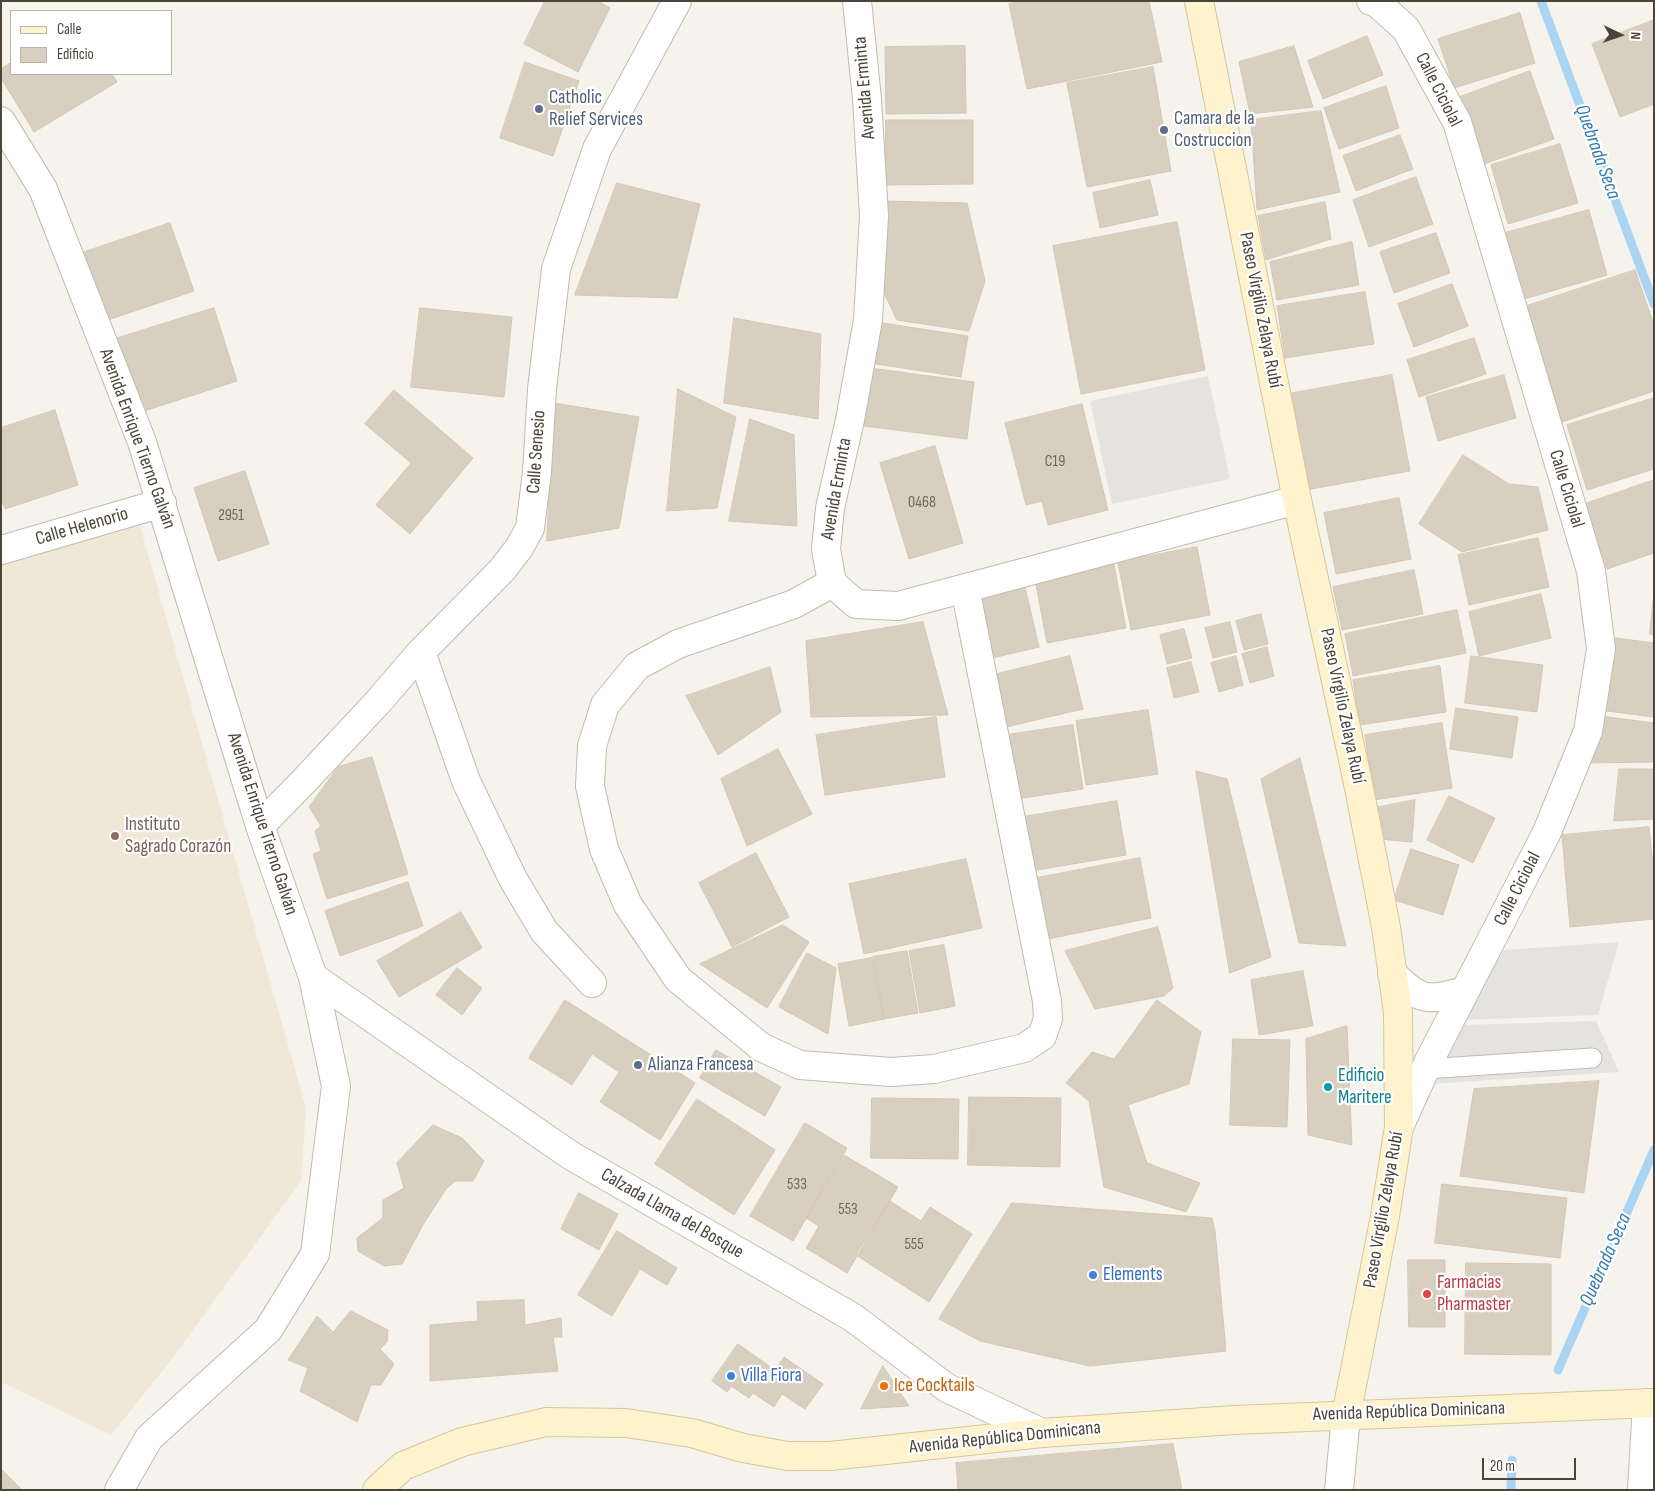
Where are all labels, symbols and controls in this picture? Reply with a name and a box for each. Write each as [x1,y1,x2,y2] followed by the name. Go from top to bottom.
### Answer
[10,10,172,75] legend
[1595,10,1645,60] north arrow
[57,20,81,39] text: Calle
[1627,32,1644,40] text: N
[849,36,881,140] street label: Avenida Erminta
[57,45,94,64] text: Edificio
[1410,49,1466,131] street label: Calle Ciciolal
[549,87,643,131] place label: Catholic Relief Services
[1569,102,1625,202] water label: Quebrada Seca
[533,103,545,115] marker: Catholic Relief Services
[1174,108,1255,152] place label: Camara de la Costruccion
[1158,124,1170,136] marker: Camara de la Costruccion
[1234,230,1286,390] street label: Paseo Virgilio Zelaya Rubí
[94,346,180,532] street label: Avenida Enrique Tierno Galván
[523,409,551,495] street label: Calle Senesio
[817,436,857,542] street label: Avenida Erminta
[1543,447,1589,531] street label: Calle Ciciolal
[1045,452,1065,472] house number: C19
[908,493,936,513] house number: 0468
[33,503,131,551] street label: Calle Helenorio
[218,506,244,526] house number: 2951
[1314,626,1370,786] street label: Paseo Virgilio Zelaya Rubí
[222,730,302,918] street label: Avenida Enrique Tierno Galván
[125,814,231,858] place label: Instituto Sagrado Corazón
[109,830,121,842] marker: Instituto Sagrado Corazón
[1490,848,1546,930] street label: Calle Ciciolal
[648,1054,753,1076] place label: Alianza Francesa
[632,1059,644,1071] marker: Alianza Francesa
[1338,1065,1392,1109] place label: Edificio Maritere
[1322,1081,1334,1093] marker: Edificio Maritere
[1359,1130,1409,1290] street label: Paseo Virgilio Zelaya Rubí
[596,1164,748,1264] street label: Calzada Llama del Bosque
[787,1175,807,1195] house number: 533
[838,1200,858,1220] house number: 553
[1575,1210,1637,1310] water label: Quebrada Seca
[904,1235,924,1255] house number: 555
[1103,1264,1163,1286] place label: Elements
[1087,1269,1099,1281] marker: Elements
[1437,1272,1511,1316] place label: Farmacias Pharmaster
[1421,1288,1433,1300] marker: Farmacias Pharmaster
[741,1365,802,1387] place label: Villa Fiora
[725,1370,737,1382] marker: Villa Fiora
[894,1375,975,1397] place label: Ice Cocktails
[878,1380,890,1392] marker: Ice Cocktails
[1312,1397,1506,1427] street label: Avenida República Dominicana
[908,1417,1102,1459] street label: Avenida República Dominicana
[1485,1448,1579,1480] scale bar
[1490,1457,1515,1476] text: 20 m

